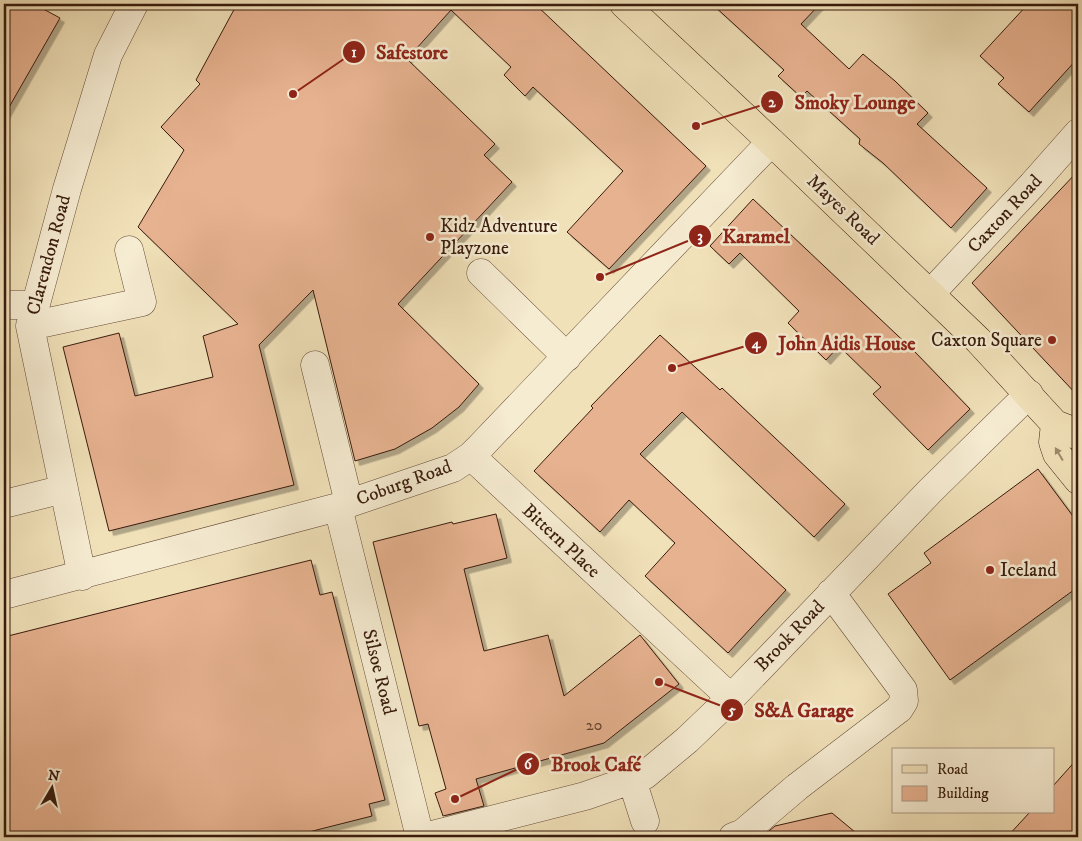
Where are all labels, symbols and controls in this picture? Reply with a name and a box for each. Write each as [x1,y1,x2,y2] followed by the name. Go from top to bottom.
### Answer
[341,34,458,69] callout: Safestore
[376,41,449,66] text: Safestore
[351,43,357,62] text: 1
[759,84,925,119] callout: Smoky Lounge
[794,91,916,116] text: Smoky Lounge
[768,93,776,112] text: 2
[802,170,884,251] street label: Mayes Road
[963,170,1047,258] street label: Caxton Road
[22,192,76,318] street label: Clarendon Road
[440,215,558,260] place label: Kidz Adventure Playzone
[688,218,800,253] callout: Karamel
[722,225,791,250] text: Karamel
[697,227,703,246] text: 3
[424,231,436,243] marker: Kidz Adventure Playzone
[743,325,925,360] callout: John Aidis House
[931,329,1042,353] place label: Caxton Square
[776,332,916,357] text: John Aidis House
[751,334,762,353] text: 4
[1046,334,1058,346] marker: Caxton Square
[1055,447,1064,461] one-way arrow
[353,455,455,511] street label: Coburg Road
[517,499,605,583] street label: Bittern Place
[1000,559,1057,582] place label: Iceland
[984,564,996,576] marker: Iceland
[750,595,830,676] street label: Brook Road
[357,627,401,718] street label: Silsoe Road
[719,693,864,728] callout: S&A Garage
[754,699,854,724] text: S&A Garage
[727,701,736,720] text: 5
[586,715,602,735] house number: 20
[516,747,651,782] callout: Brook Café
[892,748,1054,814] legend
[551,753,642,778] text: Brook Café
[524,755,533,774] text: 6
[937,760,969,779] text: Road
[28,764,78,814] north arrow
[47,766,61,786] text: N
[937,784,989,803] text: Building

